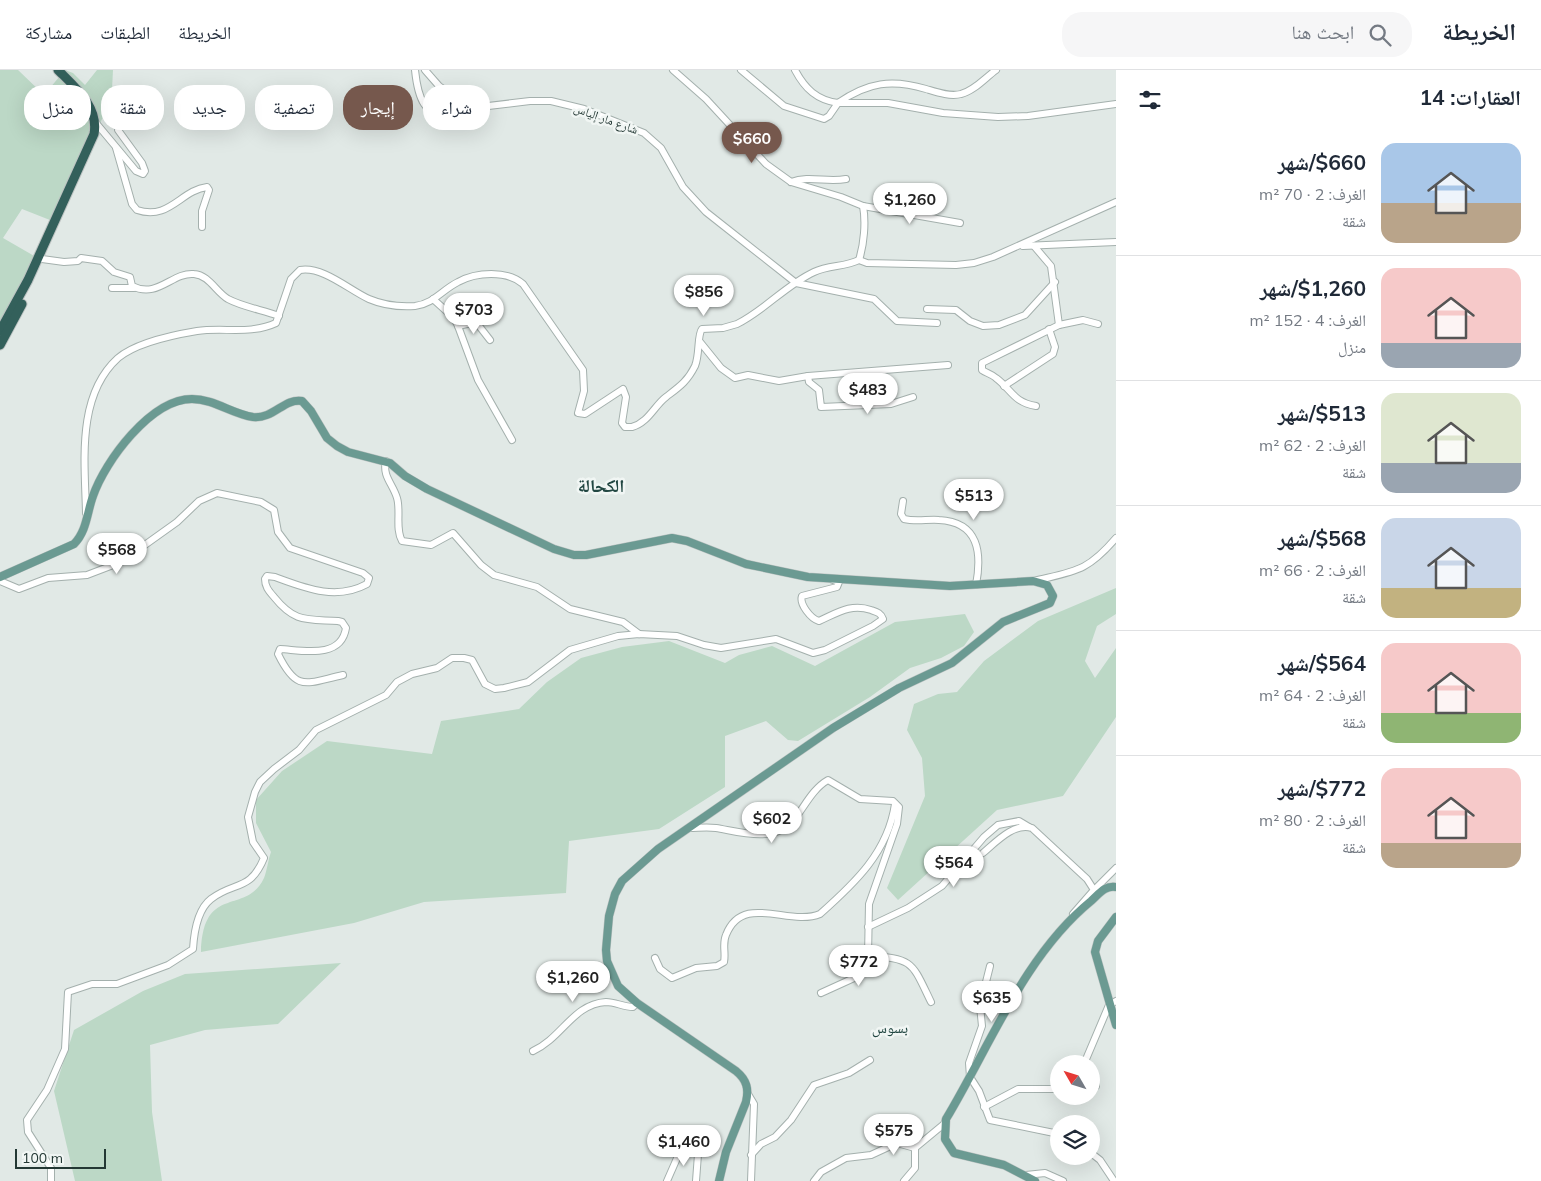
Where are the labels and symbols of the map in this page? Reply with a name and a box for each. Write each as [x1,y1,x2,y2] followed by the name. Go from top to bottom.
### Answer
[572,100,640,138] street label: شارع مار إلياس
[722,122,782,164] pin: $660
[869,182,951,225] pin: $1,260
[674,274,734,317] pin: $856
[444,292,504,335] pin: $703
[838,372,898,415] pin: $483
[578,474,624,497] district label: الكحالة
[944,478,1004,521] pin: $513
[87,532,147,575] pin: $568
[742,802,802,844] pin: $602
[924,846,984,888] pin: $564
[829,944,889,987] pin: $772
[532,960,614,1003] pin: $1,260
[962,980,1022,1023] pin: $635
[872,1018,908,1038] district label: بسوس
[1050,1055,1100,1105] north arrow
[864,1114,924,1156] pin: $575
[643,1124,725,1167] pin: $1,460
[15,1146,106,1169] scale bar

